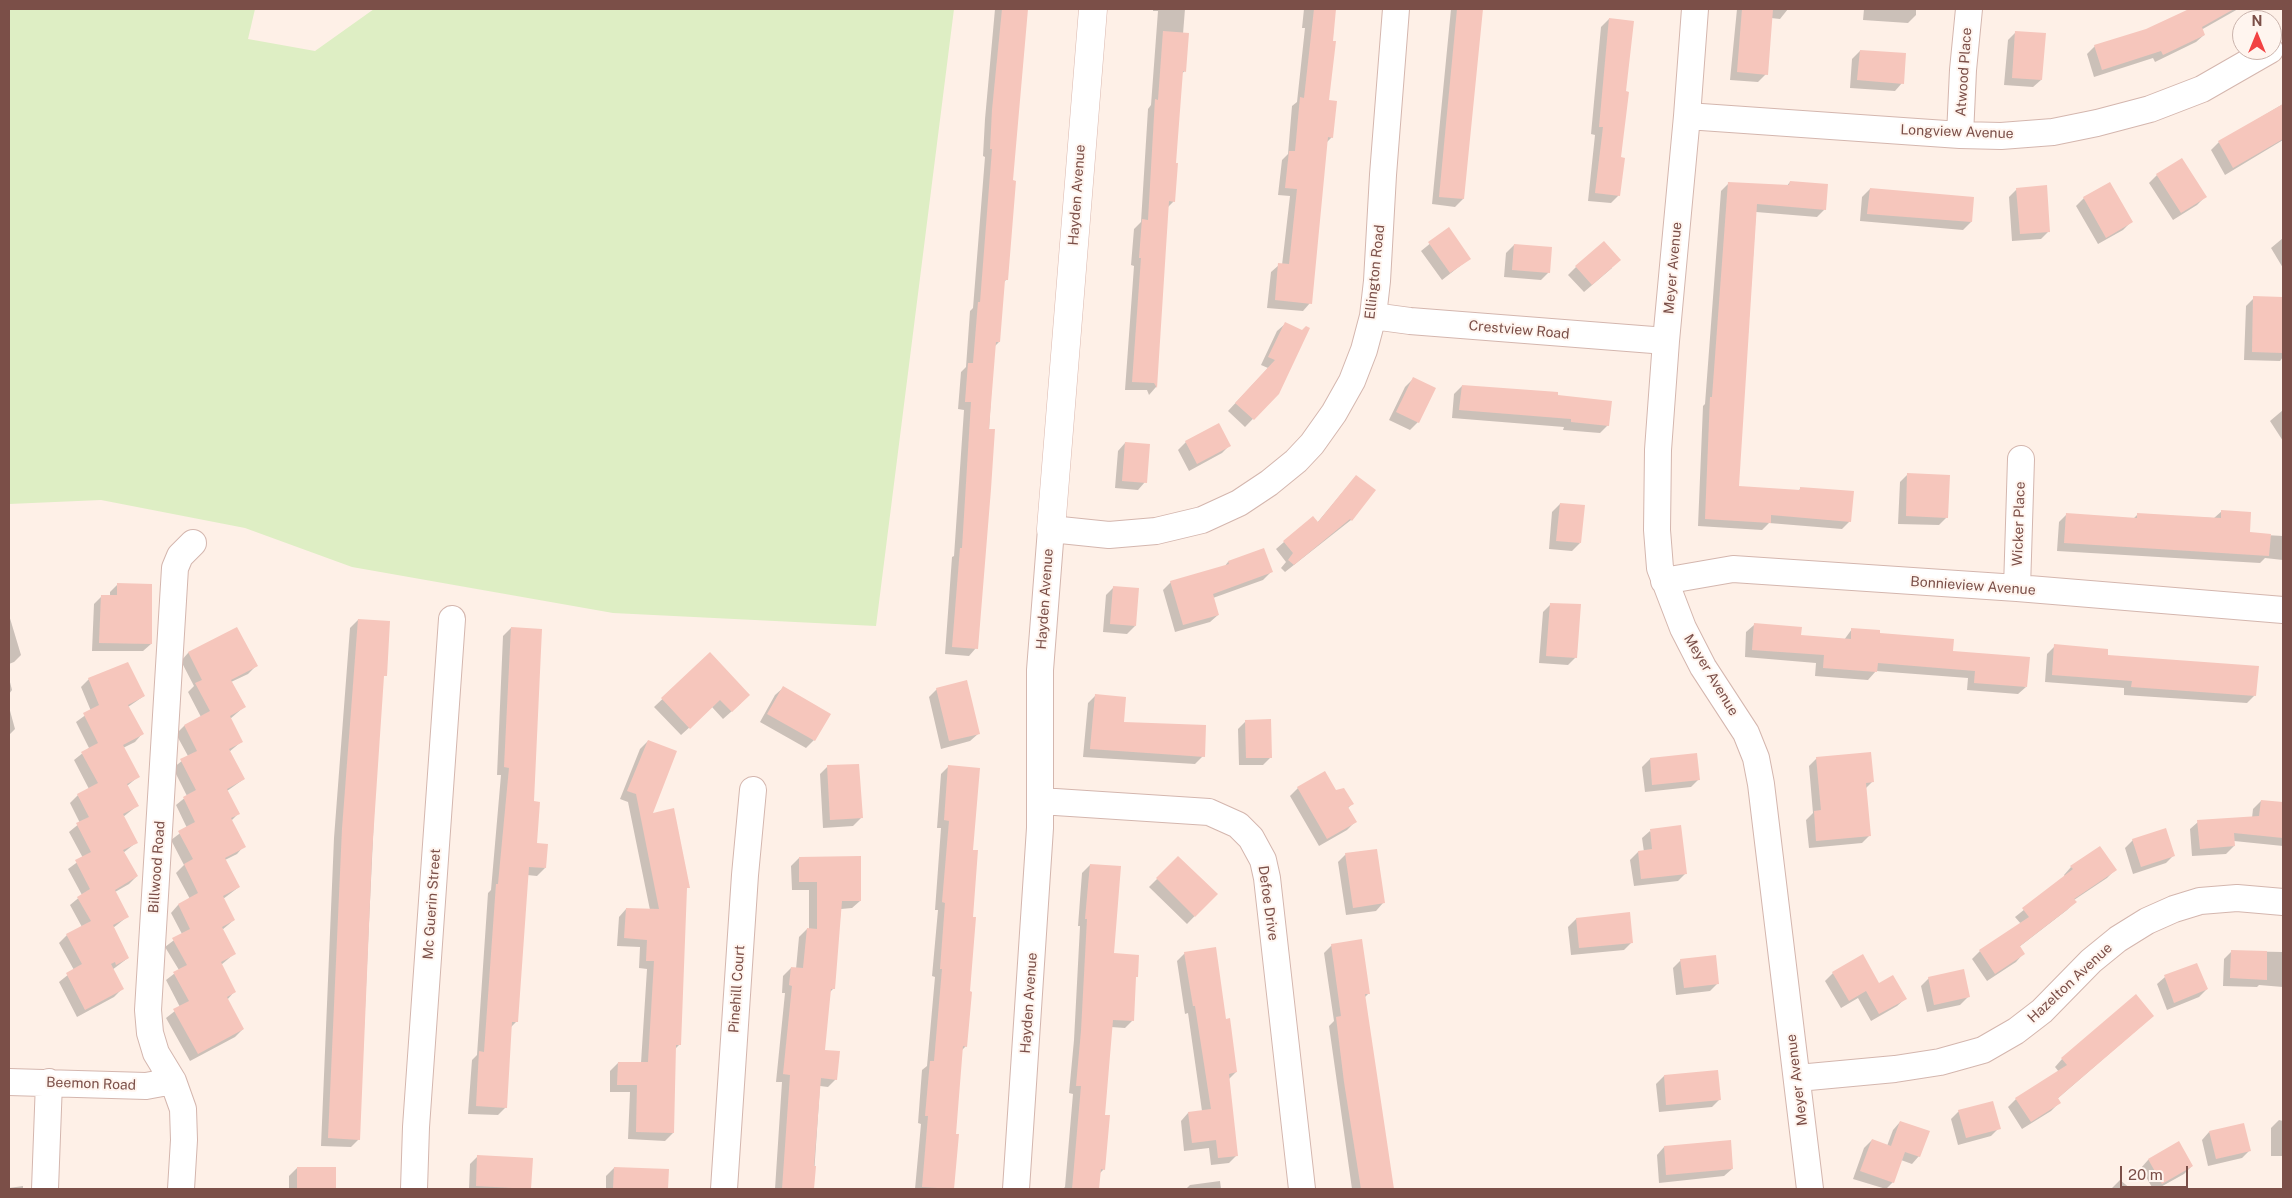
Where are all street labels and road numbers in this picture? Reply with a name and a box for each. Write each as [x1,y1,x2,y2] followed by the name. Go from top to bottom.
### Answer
[1953,27,1975,117] street label: Atwood Place
[1900,122,2014,142] street label: Longview Avenue
[1065,144,1089,246] street label: Hayden Avenue
[1661,221,1685,315] street label: Meyer Avenue
[1362,224,1388,320] street label: Ellington Road
[1468,317,1570,343] street label: Crestview Road
[2009,481,2029,567] street label: Wicker Place
[1033,548,1057,650] street label: Hayden Avenue
[1910,573,2036,599] street label: Bonnieview Avenue
[1680,631,1742,719] street label: Meyer Avenue
[145,820,169,914] street label: Billwood Road
[420,848,444,960] street label: Mc Guerin Street
[1254,864,1282,942] street label: Defoe Drive
[2024,940,2116,1026] street label: Hazelton Avenue
[726,944,748,1034] street label: Pinehill Court
[1017,952,1041,1054] street label: Hayden Avenue
[1783,1033,1811,1127] street label: Meyer Avenue
[46,1074,136,1094] street label: Beemon Road

